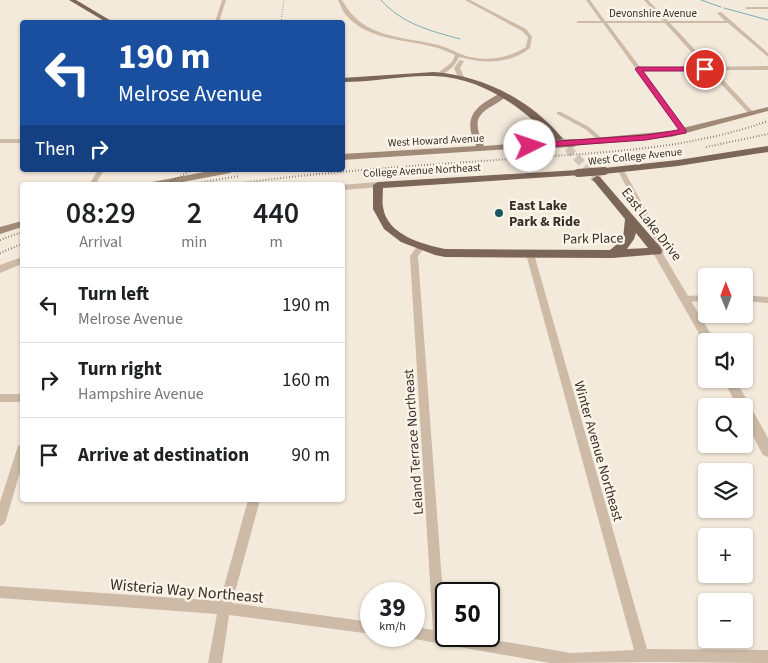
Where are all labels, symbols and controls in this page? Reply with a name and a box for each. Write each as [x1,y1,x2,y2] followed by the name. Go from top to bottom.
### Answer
[609,6,697,21] street label: Devonshire Avenue
[118,32,210,82] text: 190 m
[35,40,100,105] icon: left
[684,48,726,90] pin
[691,55,719,83] icon: arrive
[118,78,262,110] text: Melrose Avenue
[503,119,555,171] position arrow
[387,130,485,151] street label: West Howard Avenue
[85,135,113,163] icon: right
[35,136,75,163] text: Then
[587,144,683,169] street label: West College Avenue
[363,160,482,181] street label: College Avenue Northeast
[616,184,686,266] street label: East Lake Drive
[66,192,136,235] text: 08:29
[187,192,202,235] text: 2
[253,192,299,235] text: 440
[509,196,580,232] place label: East Lake Park & Ride
[493,207,505,219] marker: East Lake Park & Ride
[563,228,624,250] street label: Park Place
[79,231,122,253] text: Arrival
[181,231,207,253] text: min
[270,231,283,253] text: m
[698,268,752,322] north arrow
[698,268,753,648] map controls
[78,281,149,308] text: Turn left
[35,291,63,319] icon: left
[282,292,330,319] text: 190 m
[78,308,183,330] text: Melrose Avenue
[698,333,753,388] button: sound
[78,356,162,383] text: Turn right
[35,366,63,394] icon: right
[282,367,330,394] text: 160 m
[399,368,429,516] street label: Leland Terrace Northeast
[568,379,628,524] street label: Winter Avenue Northeast
[78,383,204,405] text: Hampshire Avenue
[698,398,753,453] button: search
[35,441,63,469] icon: arrive
[78,442,249,469] text: Arrive at destination
[292,442,330,469] text: 90 m
[698,463,753,518] button: layers
[698,528,753,583] button: +
[109,573,265,609] street label: Wisteria Way Northeast
[435,582,500,647] speed limit sign: 50
[379,590,406,626] text: 39
[698,593,753,648] button: −
[379,618,406,635] text: km/h

